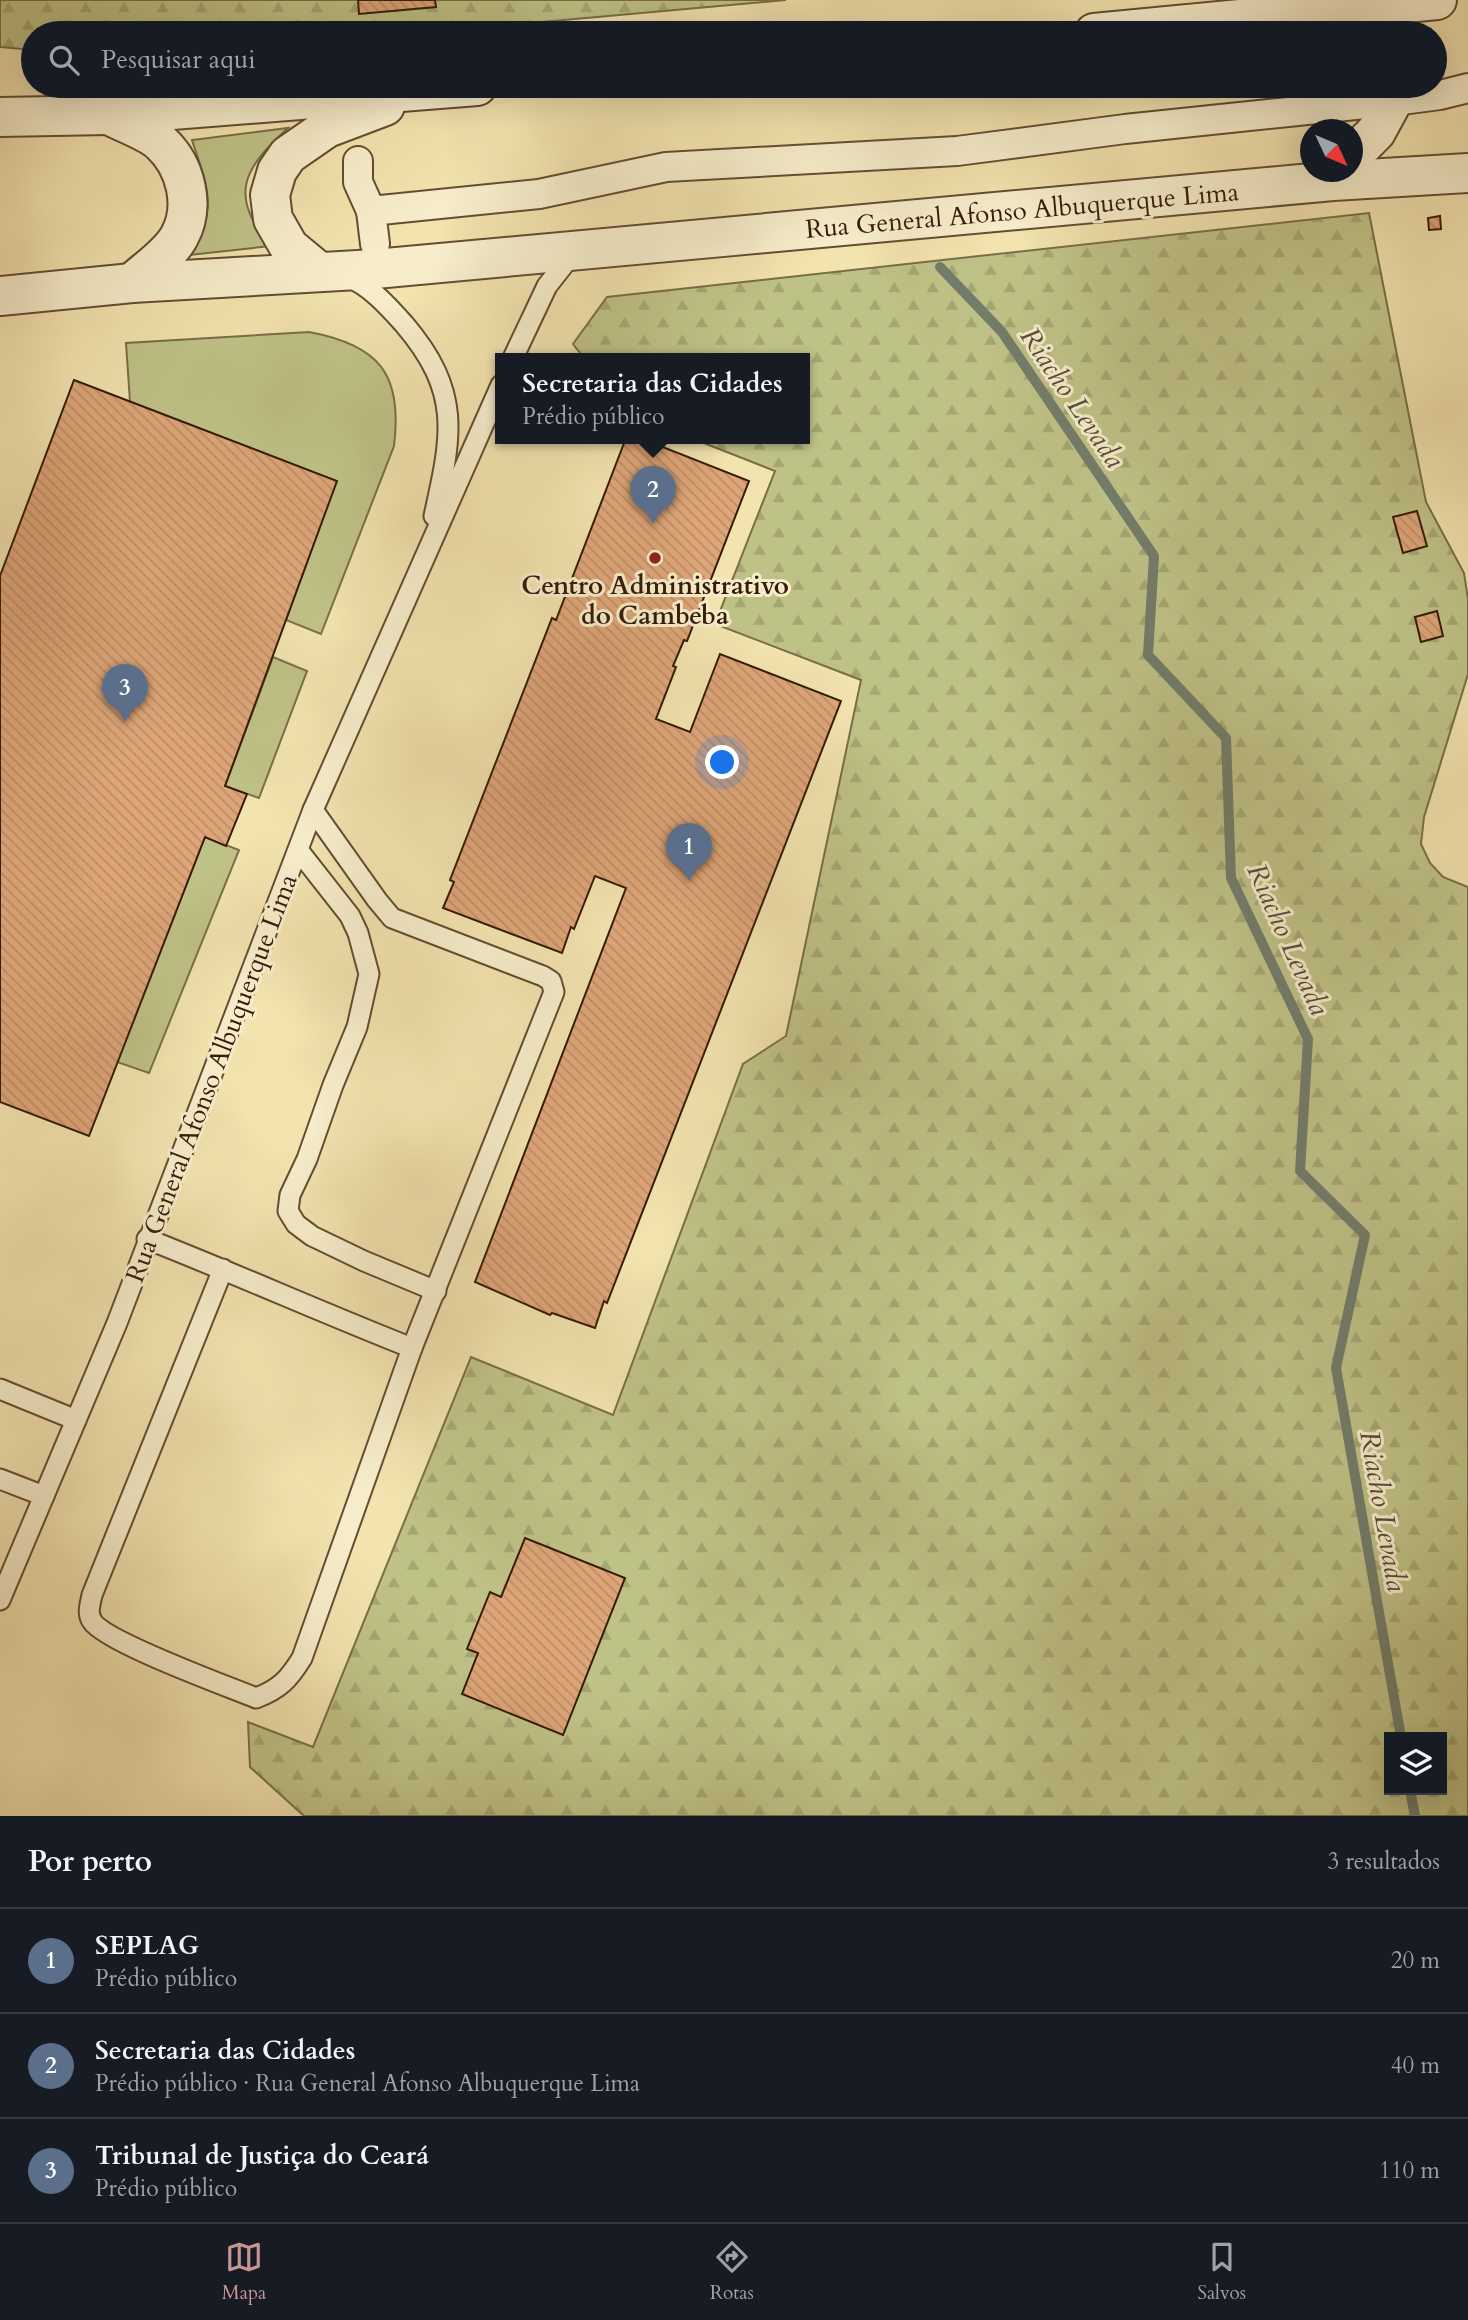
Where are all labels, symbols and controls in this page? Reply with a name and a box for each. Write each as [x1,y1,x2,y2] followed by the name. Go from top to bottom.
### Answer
[21,21,1447,98] search box
[45,41,83,79] icon: search
[101,42,256,77] text: Pesquisar aqui
[1300,119,1363,182] north arrow
[804,174,1240,247] street label: Rua General Afonso Albuquerque Lima
[1011,319,1133,476] water label: Riacho Levada
[495,353,810,444] popup
[522,366,783,401] text: Secretaria das Cidades
[522,401,665,432] text: Prédio público
[630,466,676,524] pin: 2
[647,550,663,566] marker: Centro Administrativo do Cambeba
[521,568,789,633] place label: Centro Administrativo do Cambeba
[102,664,148,722] pin: 3
[705,745,739,779] your location
[666,823,712,881] pin: 1
[1238,857,1339,1021] water label: Riacho Levada
[117,869,306,1287] street label: Rua General Afonso Albuquerque Lima
[1350,1428,1416,1595] water label: Riacho Levada
[1384,1732,1447,1795] map controls
[1384,1732,1447,1795] button: layers
[28,1841,152,1882] text: Por perto
[1327,1846,1440,1877] text: 3 resultados
[95,1928,199,1963] text: SEPLAG
[45,1945,57,1976] text: 1
[1391,1945,1440,1976] text: 20 m
[95,1963,237,1994] text: Prédio público
[95,2033,355,2068] text: Secretaria das Cidades
[45,2050,57,2081] text: 2
[1391,2050,1440,2081] text: 40 m
[95,2068,640,2099] text: Prédio público · Rua General Afonso Albuquerque Lima
[95,2138,429,2173] text: Tribunal de Justiça do Ceará
[45,2155,57,2186] text: 3
[1379,2155,1440,2186] text: 110 m
[95,2173,237,2204] text: Prédio público
[222,2238,266,2306] tab: Mapa
[710,2238,754,2306] tab: Rotas
[1197,2238,1246,2306] tab: Salvos

